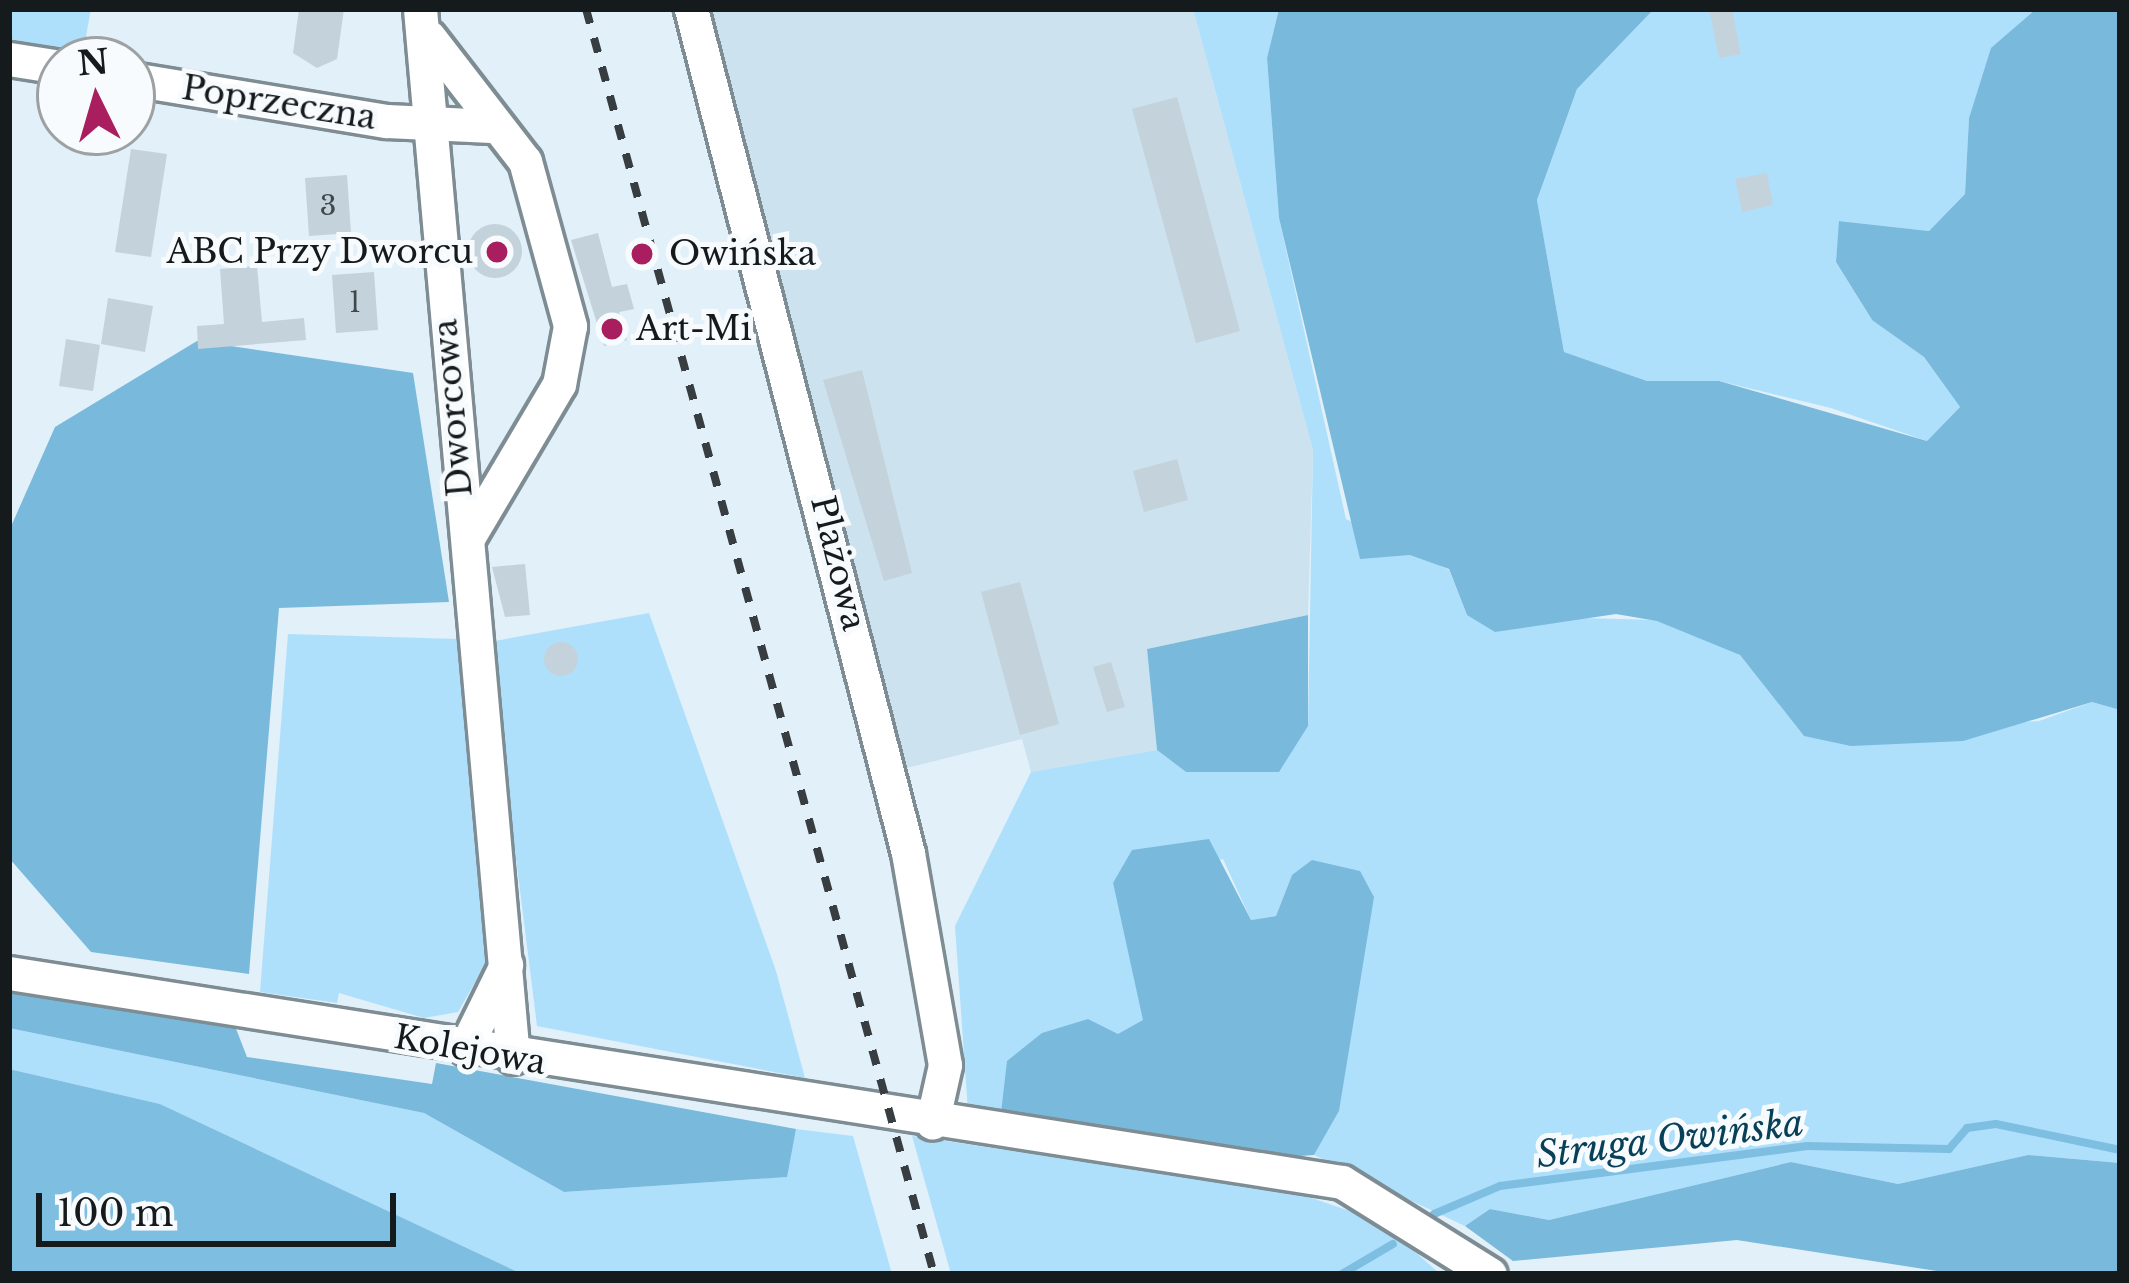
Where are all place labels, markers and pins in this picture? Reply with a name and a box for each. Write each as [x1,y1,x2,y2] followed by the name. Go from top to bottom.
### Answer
[165,232,473,272] place label: ABC Przy Dworcu
[669,234,816,274] place label: Owińska
[626,238,658,270] marker: Owińska
[484,239,510,265] marker: ABC Przy Dworcu
[636,309,752,349] place label: Art-Mi
[599,316,625,342] marker: Art-Mi

